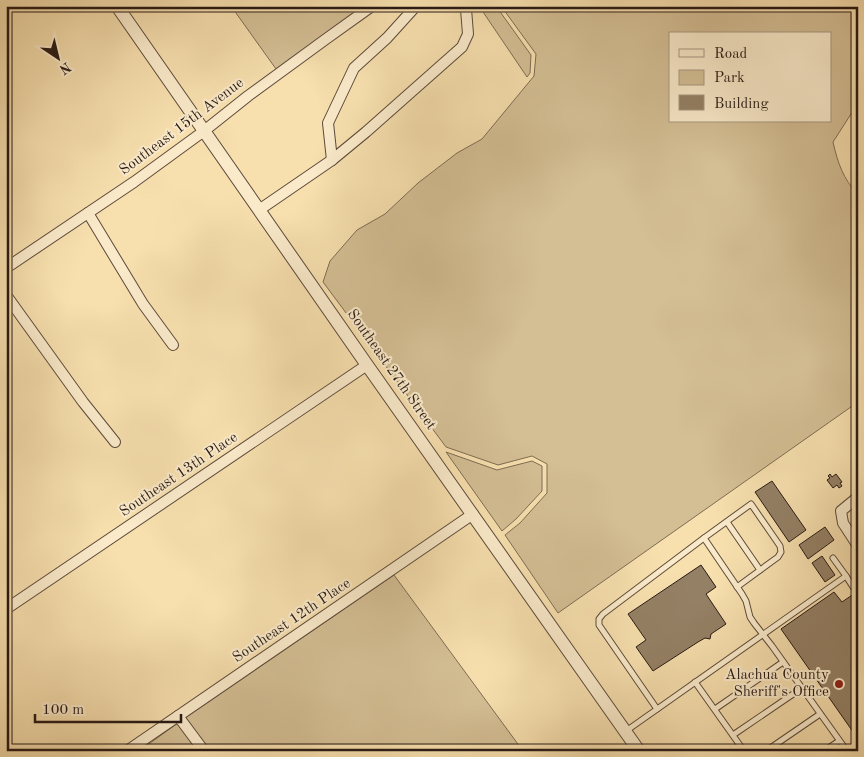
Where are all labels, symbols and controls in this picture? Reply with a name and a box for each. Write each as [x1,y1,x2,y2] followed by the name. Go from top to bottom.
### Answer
[32,32,82,82] north arrow
[669,32,832,122] legend
[714,47,748,62] text: Road
[56,59,73,77] text: N
[714,71,745,86] text: Park
[117,75,247,178] street label: Southeast 15th Avenue
[714,97,769,112] text: Building
[344,307,438,433] street label: Southeast 27th Street
[117,430,241,520] street label: Southeast 13th Place
[230,576,354,666] street label: Southeast 12th Place
[725,668,829,700] place label: Alachua County Sheriff's Office
[833,678,845,690] marker: Alachua County Sheriff's Office
[35,692,181,724] scale bar
[42,703,84,718] text: 100 m

